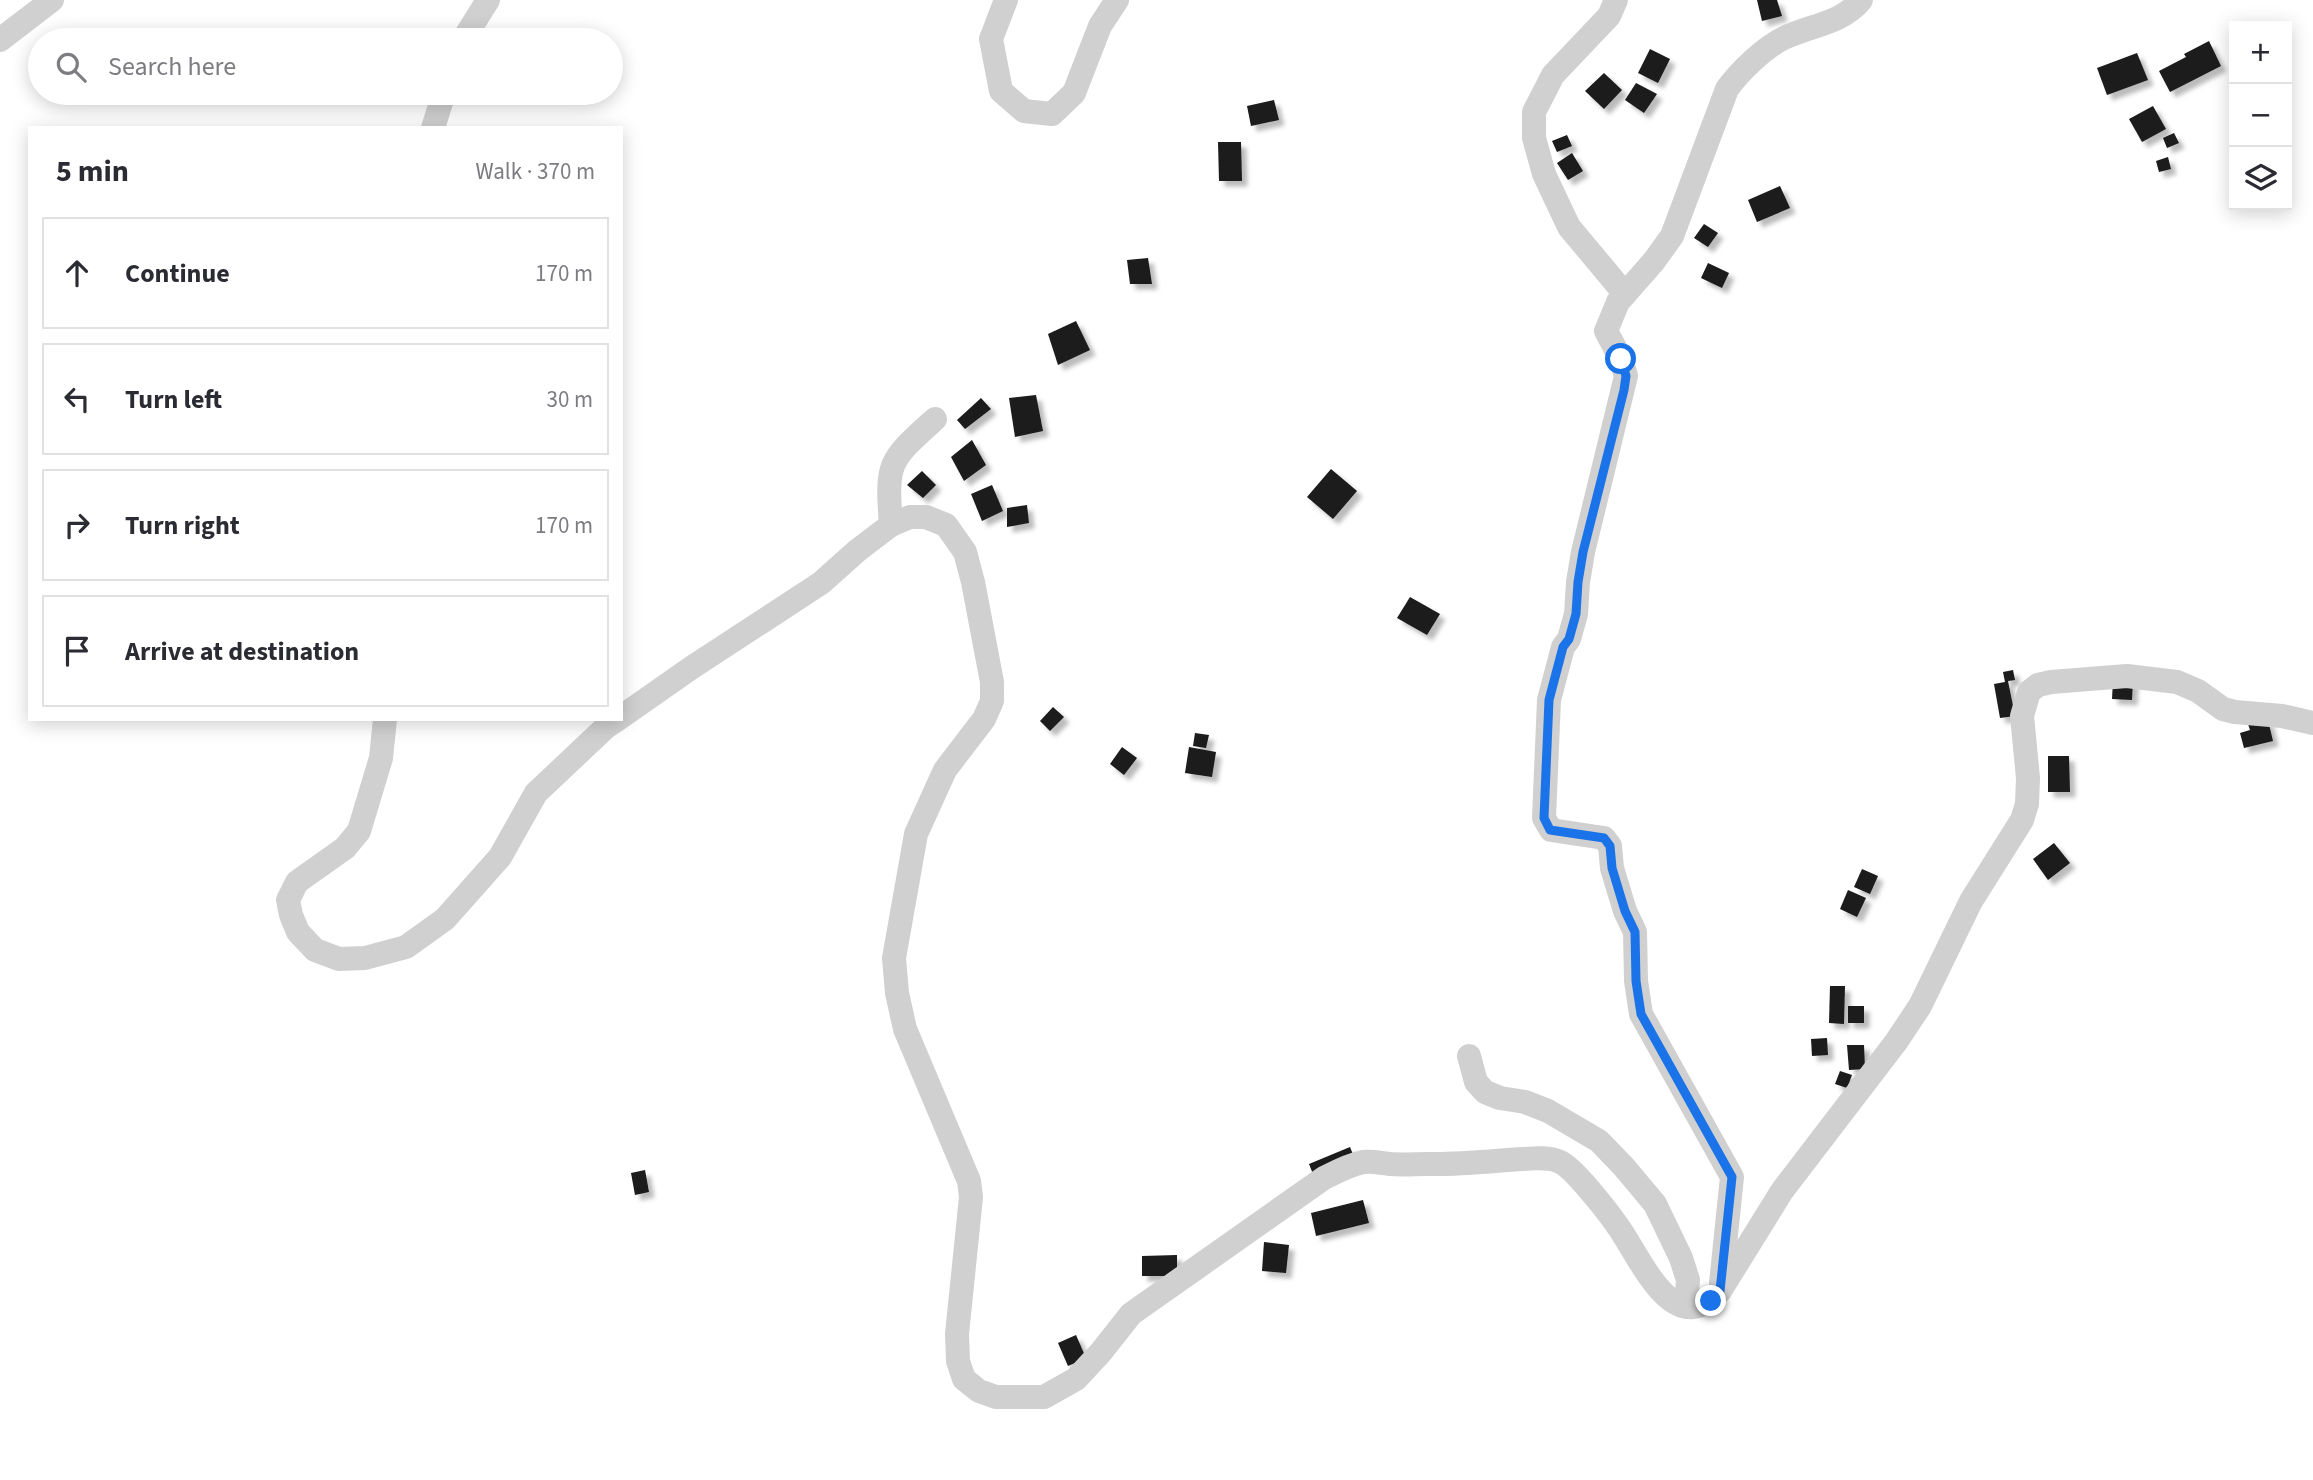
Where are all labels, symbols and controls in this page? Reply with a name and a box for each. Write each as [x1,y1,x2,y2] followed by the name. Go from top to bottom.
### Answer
[2229,21,2292,210] map controls
[2229,21,2292,84] button: +
[28,28,623,105] search box
[52,48,90,86] icon: search
[108,48,236,85] text: Search here
[2229,84,2292,147] button: −
[2229,147,2292,210] button: layers
[56,150,129,193] text: 5 min
[476,155,595,188] text: Walk · 370 m
[58,254,96,292] icon: ahead
[125,255,230,292] text: Continue
[535,257,593,290] text: 170 m
[1605,343,1636,374] route start
[58,380,96,418] icon: left
[125,381,222,418] text: Turn left
[546,383,593,416] text: 30 m
[58,506,96,544] icon: right
[125,507,240,544] text: Turn right
[535,509,593,542] text: 170 m
[58,632,96,670] icon: arrive
[125,633,359,670] text: Arrive at destination
[1695,1285,1726,1316] route end

